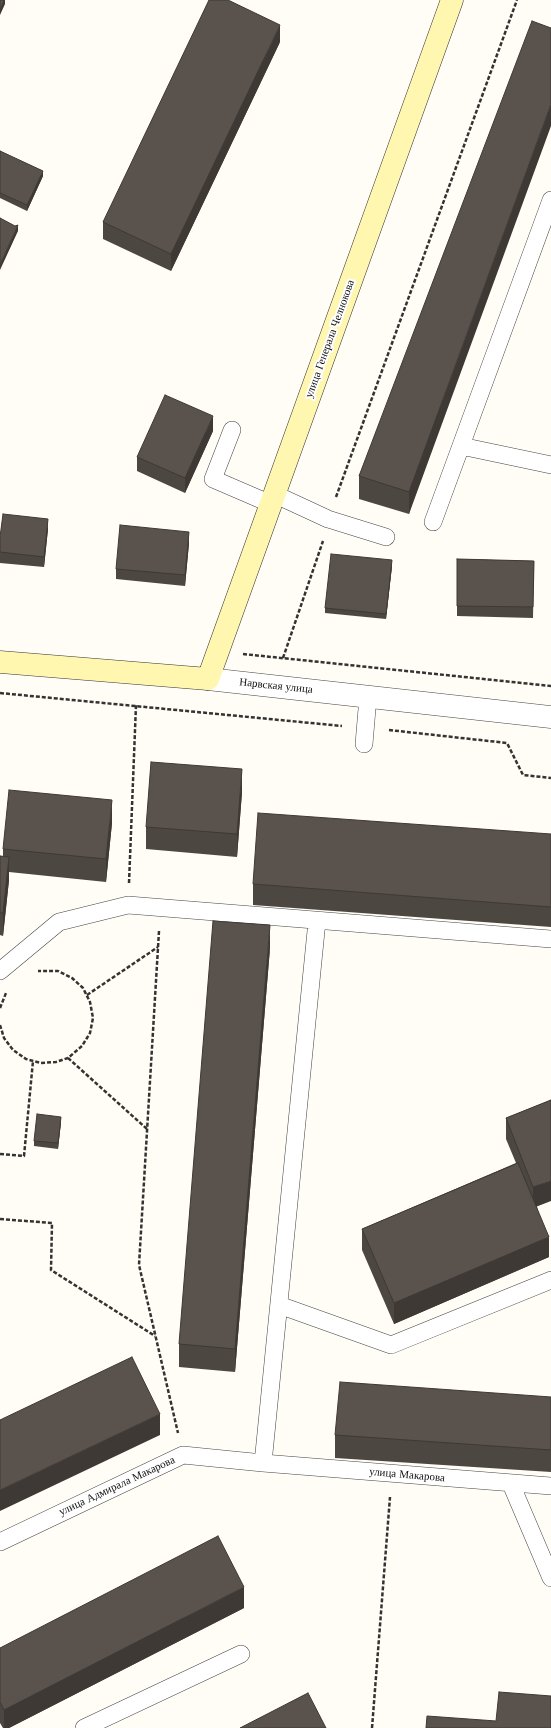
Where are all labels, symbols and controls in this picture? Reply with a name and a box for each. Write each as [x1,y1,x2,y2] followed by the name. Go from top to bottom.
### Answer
[302,278,358,400] street label: улица Генерала Челнокова
[239,676,313,696] street label: Нарвская улица
[57,1453,177,1519] street label: улица Адмирала Макарова
[369,1465,445,1485] street label: улица Макарова

